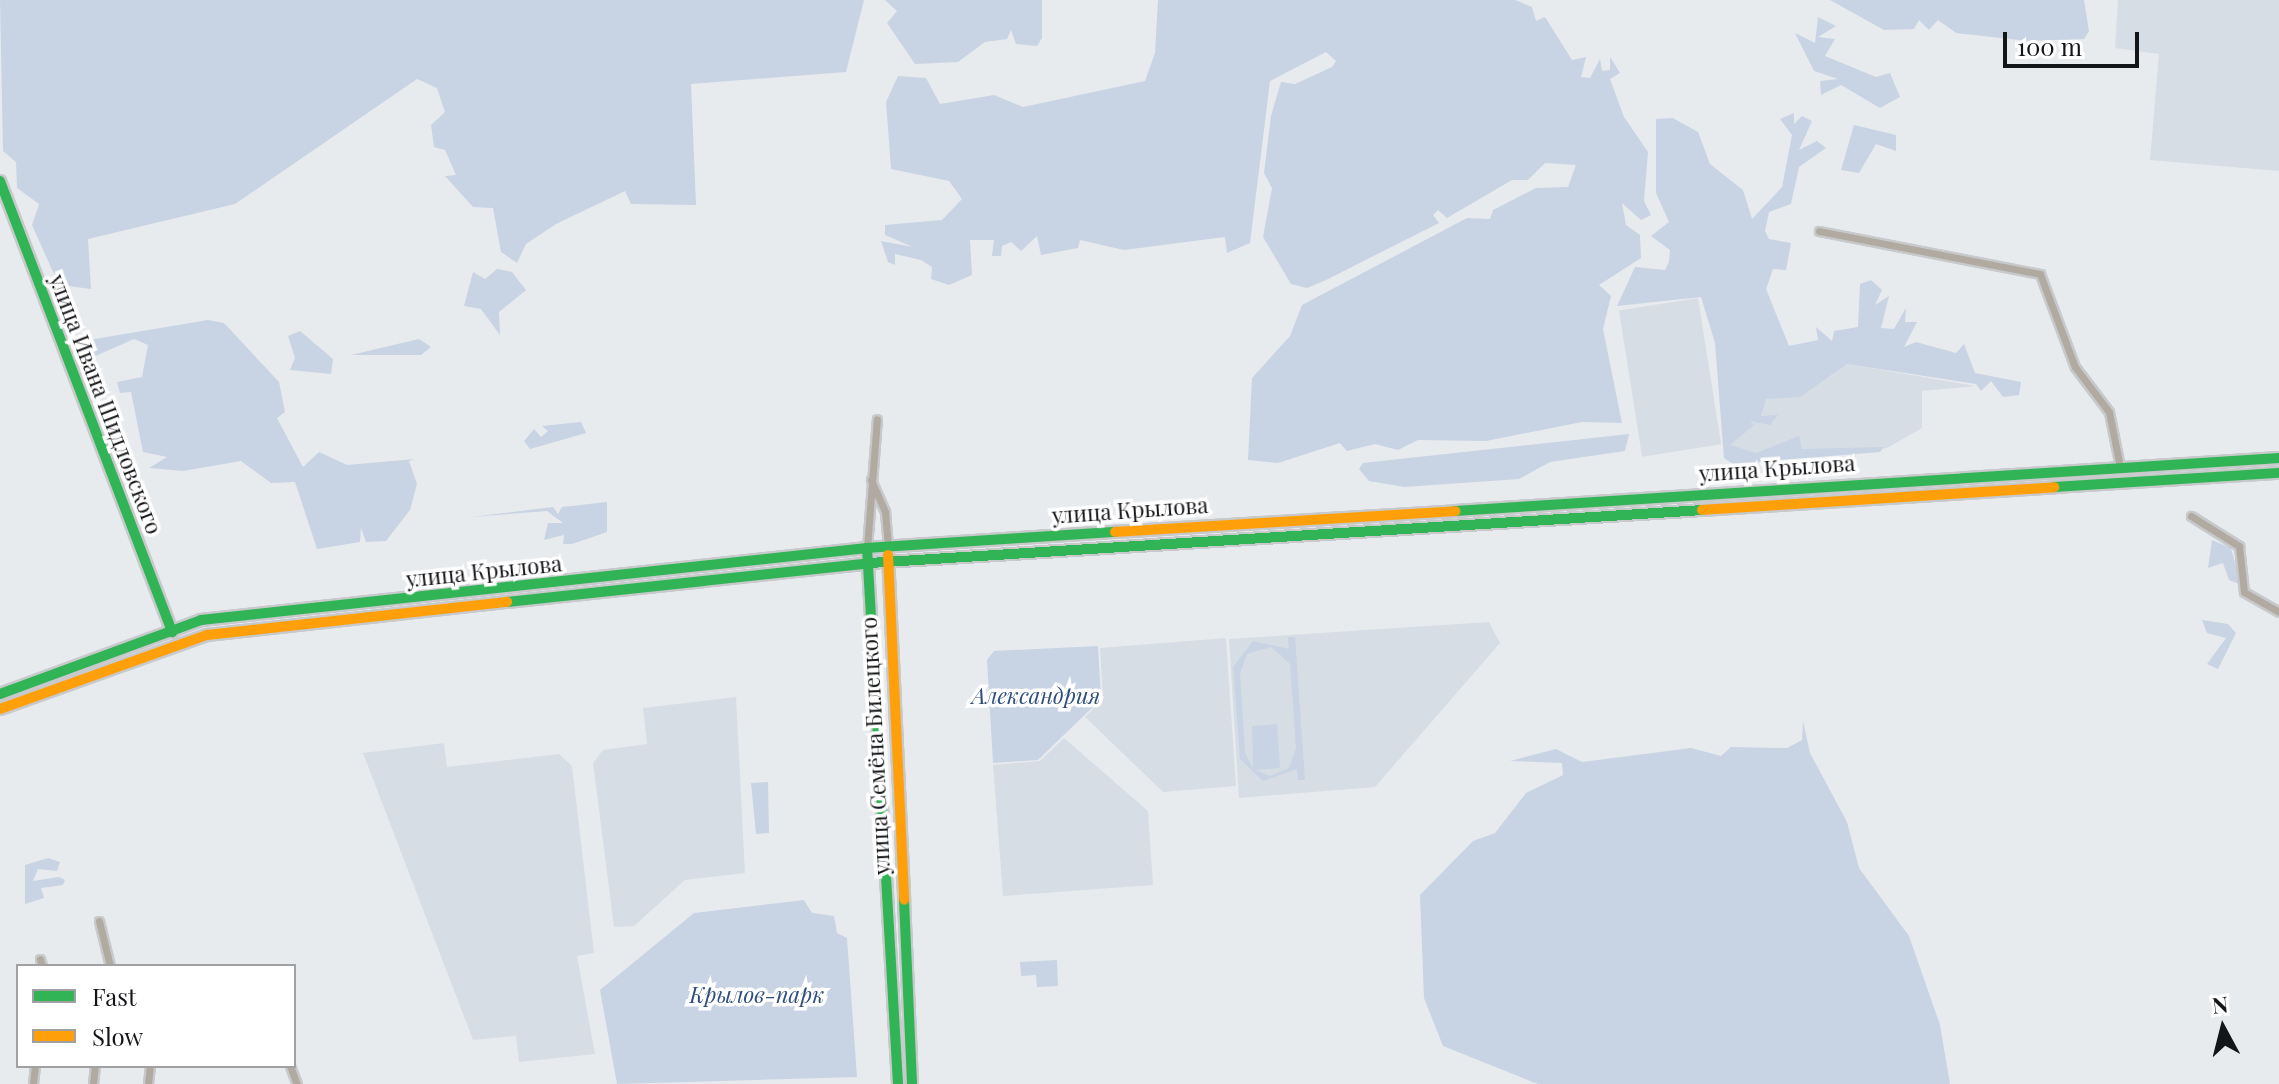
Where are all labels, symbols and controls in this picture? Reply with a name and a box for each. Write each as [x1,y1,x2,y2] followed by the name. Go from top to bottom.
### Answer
[2007,16,2143,66] scale bar
[2017,30,2082,62] text: 100 m
[44,270,168,538] street label: улица Ивана Шидловского
[1698,449,1856,487] street label: улица Крылова
[1051,491,1209,529] street label: улица Крылова
[405,550,563,592] street label: улица Крылова
[855,616,895,876] street label: улица Семёна Билецкого
[972,683,1100,709] park label: Александрия
[16,964,296,1068] legend
[92,980,137,1012] text: Fast
[689,982,825,1008] park label: Крылов-парк
[2183,988,2263,1068] north arrow
[2210,988,2230,1020] text: N
[92,1020,143,1052] text: Slow

